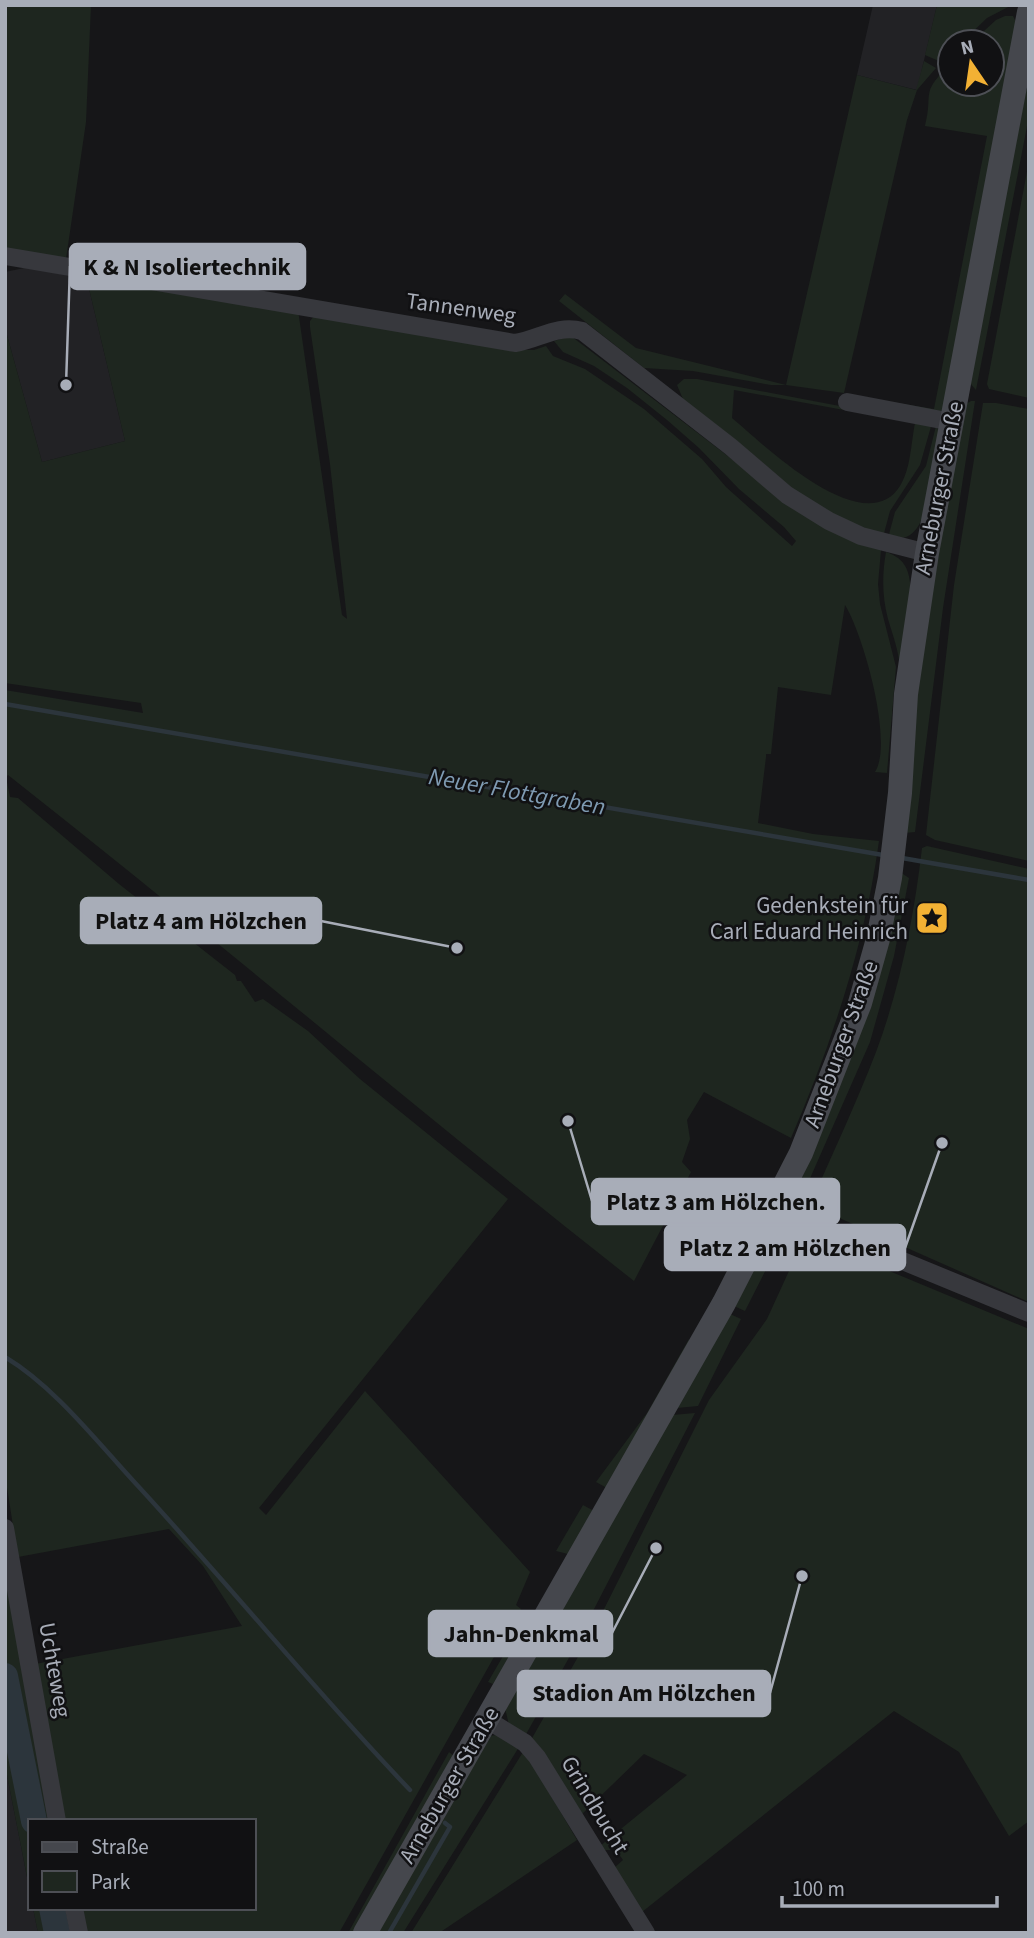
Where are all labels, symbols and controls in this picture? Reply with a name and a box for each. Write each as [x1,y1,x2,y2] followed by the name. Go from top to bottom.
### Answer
[936,28,1006,98] north arrow
[958,33,977,62] text: N
[70,244,305,289] callout: K & N Isoliertechnik
[83,250,292,285] text: K & N Isoliertechnik
[404,284,518,332] street label: Tannenweg
[906,399,972,577] street label: Arneburger Straße
[426,759,608,825] water label: Neuer Flottgraben
[710,889,909,948] place label: Gedenkstein für Carl Eduard Heinrich
[81,898,321,943] callout: Platz 4 am Hölzchen
[913,899,951,937] place icon: Gedenkstein für Carl Eduard Heinrich
[95,904,307,939] text: Platz 4 am Hölzchen
[795,956,887,1132] street label: Arneburger Straße
[592,1179,839,1224] callout: Platz 3 am Hölzchen.
[606,1185,826,1220] text: Platz 3 am Hölzchen.
[665,1225,905,1270] callout: Platz 2 am Hölzchen
[679,1231,891,1266] text: Platz 2 am Hölzchen
[429,1611,612,1656] callout: Jahn-Denkmal
[444,1617,599,1652] text: Jahn-Denkmal
[30,1620,80,1721] street label: Uchteweg
[518,1671,770,1716] callout: Stadion Am Hölzchen
[532,1676,756,1711] text: Stadion Am Hölzchen
[391,1701,507,1869] street label: Arneburger Straße
[553,1750,637,1860] street label: Grindbucht
[28,1819,256,1910] legend
[91,1832,149,1862] text: Straße
[782,1864,997,1908] scale bar
[91,1867,131,1897] text: Park
[792,1874,845,1904] text: 100 m

